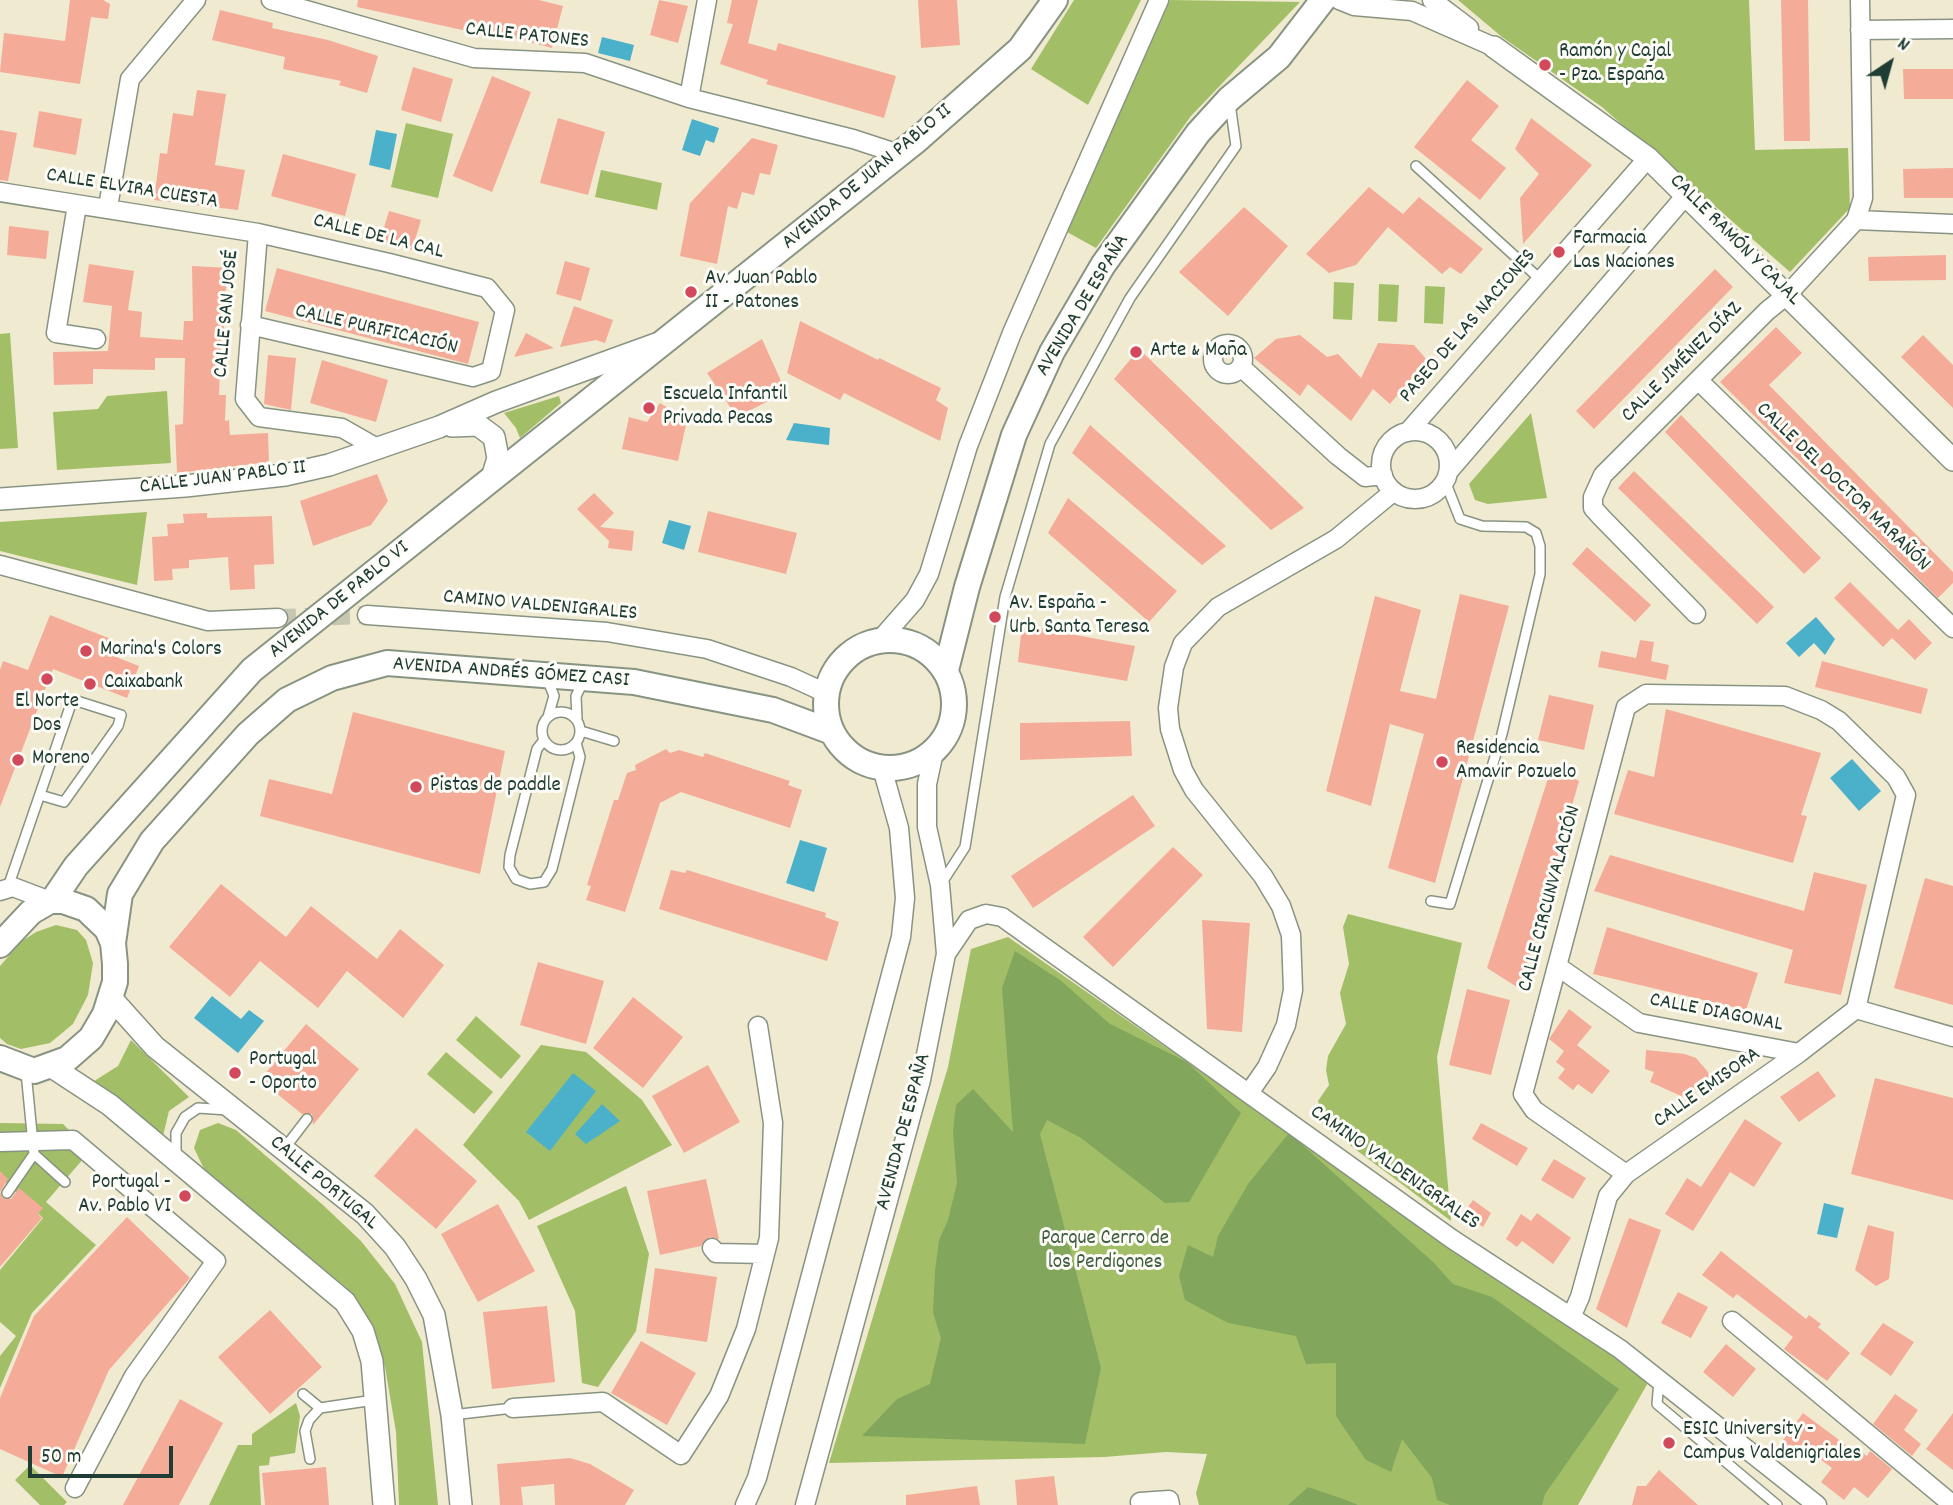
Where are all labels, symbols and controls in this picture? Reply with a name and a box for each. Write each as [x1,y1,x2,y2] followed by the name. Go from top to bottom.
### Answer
[464,18,590,56] street label: CALLE PATONES
[1855,28,1925,98] north arrow
[1891,32,1914,59] text: N
[1559,40,1671,90] place label: Ramón y Cajal - Pza. España
[1537,57,1553,73] marker: Ramón y Cajal - Pza. España
[778,100,958,256] street label: AVENIDA DE JUAN PABLO II
[44,164,220,216] street label: CALLE ELVIRA CUESTA
[1663,170,1805,312] street label: CALLE RAMÓN Y CAJAL
[310,210,446,266] street label: CALLE DE LA CAL
[1573,227,1675,277] place label: Farmacia Las Naciones
[1032,230,1136,382] street label: AVENIDA DE ESPAÑA
[1551,244,1567,260] marker: Farmacia Las Naciones
[1395,245,1543,409] street label: PASEO DE LAS NACIONES
[210,249,246,379] street label: CALLE SAN JOSÉ
[705,267,817,317] place label: Av. Juan Pablo II - Patones
[683,284,699,300] marker: Av. Juan Pablo II - Patones
[1617,297,1749,429] street label: CALLE JIMÉNEZ DÍAZ
[292,300,460,362] street label: CALLE PURIFICACIÓN
[1150,339,1247,365] place label: Arte & Maña
[1128,344,1144,360] marker: Arte & Maña
[663,383,788,433] place label: Escuela Infantil Privada Pecas
[1749,398,1935,578] street label: CALLE DEL DOCTOR MARAÑÓN
[641,400,657,416] marker: Escuela Infantil Privada Pecas
[138,456,308,502] street label: CALLE JUAN PABLO II
[265,537,415,665] street label: AVENIDA DE PABLO VI
[442,586,638,628] street label: CAMINO VALDENIGRALES
[1009,592,1149,642] place label: Av. España - Urb. Santa Teresa
[987,609,1003,625] marker: Av. España - Urb. Santa Teresa
[100,638,222,664] place label: Marina's Colors
[78,643,94,659] marker: Marina's Colors
[392,653,630,695] street label: AVENIDA ANDRÉS GÓMEZ CASI
[39,671,55,687] marker: El Norte Dos
[104,671,183,697] place label: Caixabank
[82,676,98,692] marker: Caixabank
[15,690,79,740] place label: El Norte Dos
[1456,737,1576,787] place label: Residencia Amavir Pozuelo
[32,747,90,773] place label: Moreno
[10,752,26,768] marker: Moreno
[1434,754,1450,770] marker: Residencia Amavir Pozuelo
[430,774,561,800] place label: Pistas de paddle
[408,779,424,795] marker: Pistas de paddle
[1514,803,1588,995] street label: CALLE CIRCUNVALACIÓN
[1647,989,1785,1039] street label: CALLE DIAGONAL
[1650,1043,1766,1135] street label: CALLE EMISORA
[249,1048,317,1098] place label: Portugal - Oporto
[872,1051,938,1213] street label: AVENIDA DE ESPAÑA
[227,1065,243,1081] marker: Portugal - Oporto
[1304,1101,1484,1237] street label: CAMINO VALDENIGRIALES
[263,1131,383,1237] street label: CALLE PORTUGAL
[78,1171,171,1221] place label: Portugal - Av. Pablo VI
[177,1188,193,1204] marker: Portugal - Av. Pablo VI
[1041,1227,1169,1277] park label: Parque Cerro de los Perdigones
[1683,1418,1861,1468] place label: ESIC University - Campus Valdenigriales
[32,1432,177,1476] scale bar
[1661,1435,1677,1451] marker: ESIC University - Campus Valdenigriales
[41,1443,81,1473] text: 50 m

